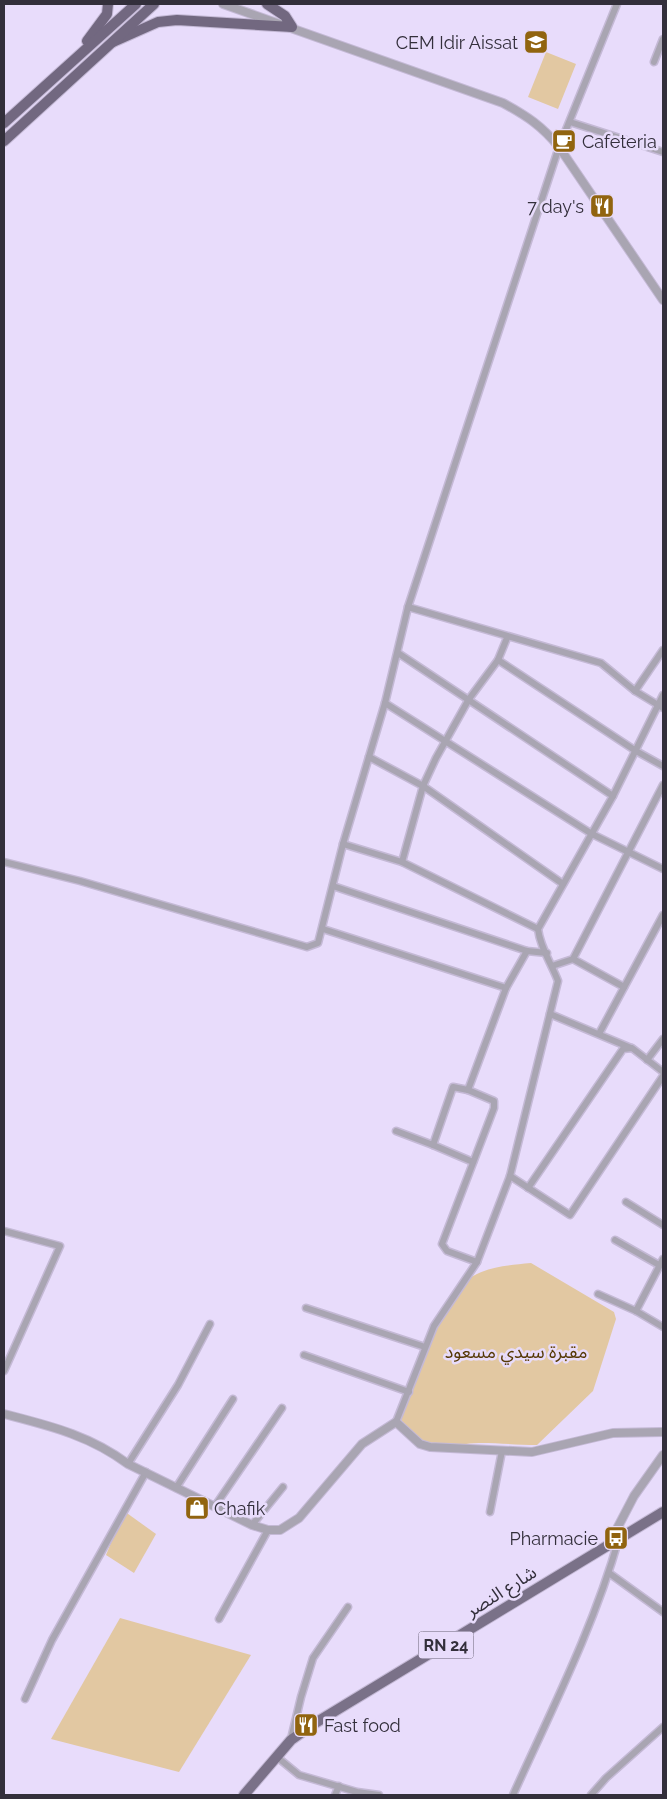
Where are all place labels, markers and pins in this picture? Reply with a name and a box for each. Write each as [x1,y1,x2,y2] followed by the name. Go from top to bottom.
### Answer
[523,29,549,55] school or university icon: CEM Idir Aissat
[396,32,518,53] place label: CEM Idir Aissat
[551,128,577,154] cafe icon: Cafeteria
[582,131,657,152] place label: Cafeteria
[589,193,615,219] restaurant icon: 7 day's
[527,196,584,217] place label: 7 day's
[184,1495,210,1521] shop icon: Chafik
[214,1498,266,1519] place label: Chafik
[603,1525,629,1551] bus stop icon: Pharmacie
[509,1528,598,1549] place label: Pharmacie
[293,1712,319,1738] restaurant icon: Fast food
[324,1715,401,1736] place label: Fast food

